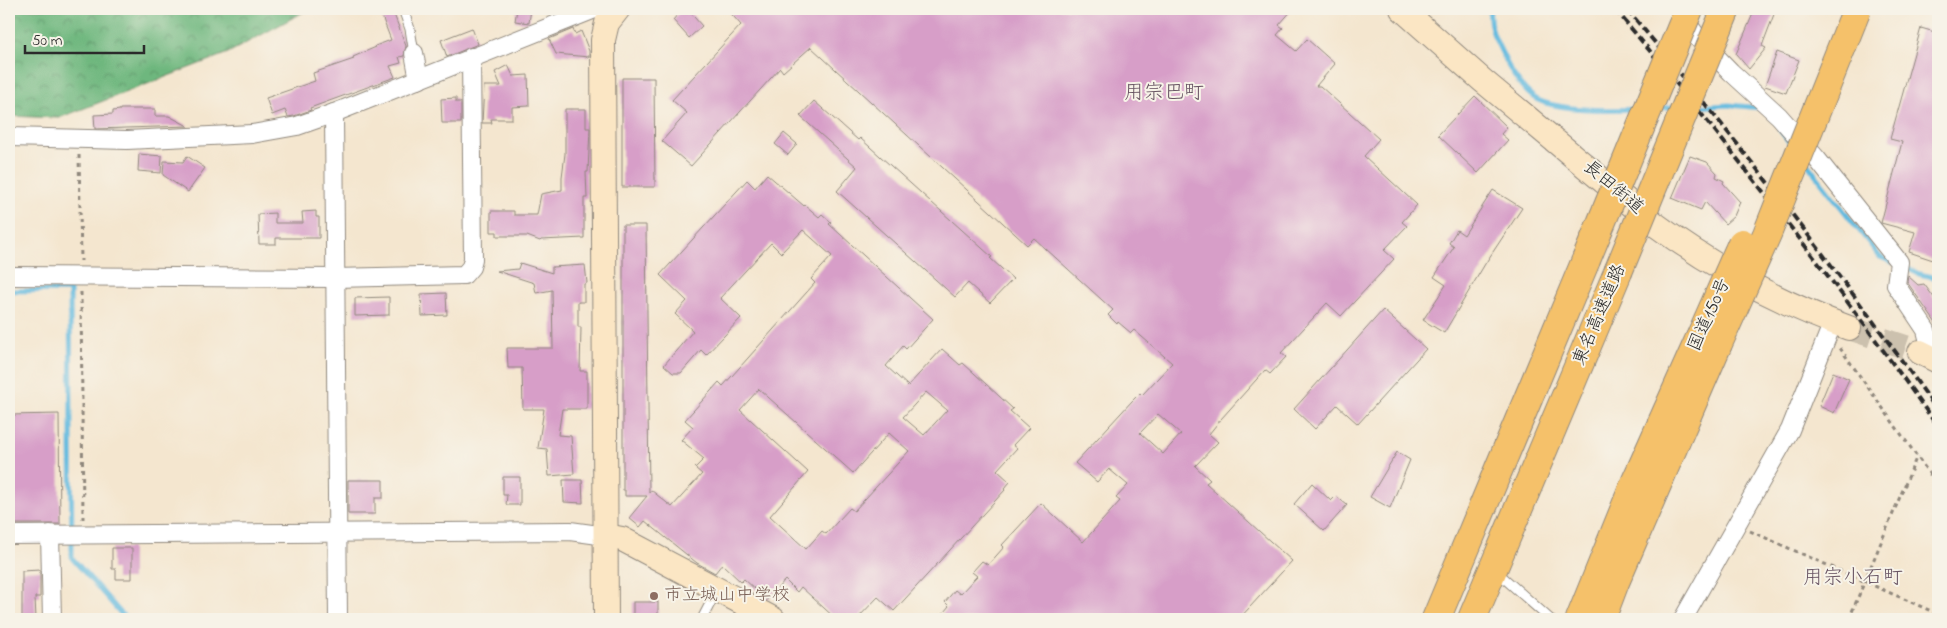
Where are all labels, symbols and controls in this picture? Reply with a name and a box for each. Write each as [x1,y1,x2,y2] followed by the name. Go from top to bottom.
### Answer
[25,22,144,54] scale bar
[32,30,63,52] text: 50 m
[1124,79,1204,108] district label: 用宗巴町
[1577,155,1649,221] street label: 長田街道
[1567,260,1633,370] street label: 東名高速道路
[1682,274,1738,356] street label: 国道150号
[1803,564,1903,593] district label: 用宗小石町
[664,583,790,609] place label: 市立城山中学校
[648,590,660,602] marker: 市立城山中学校

